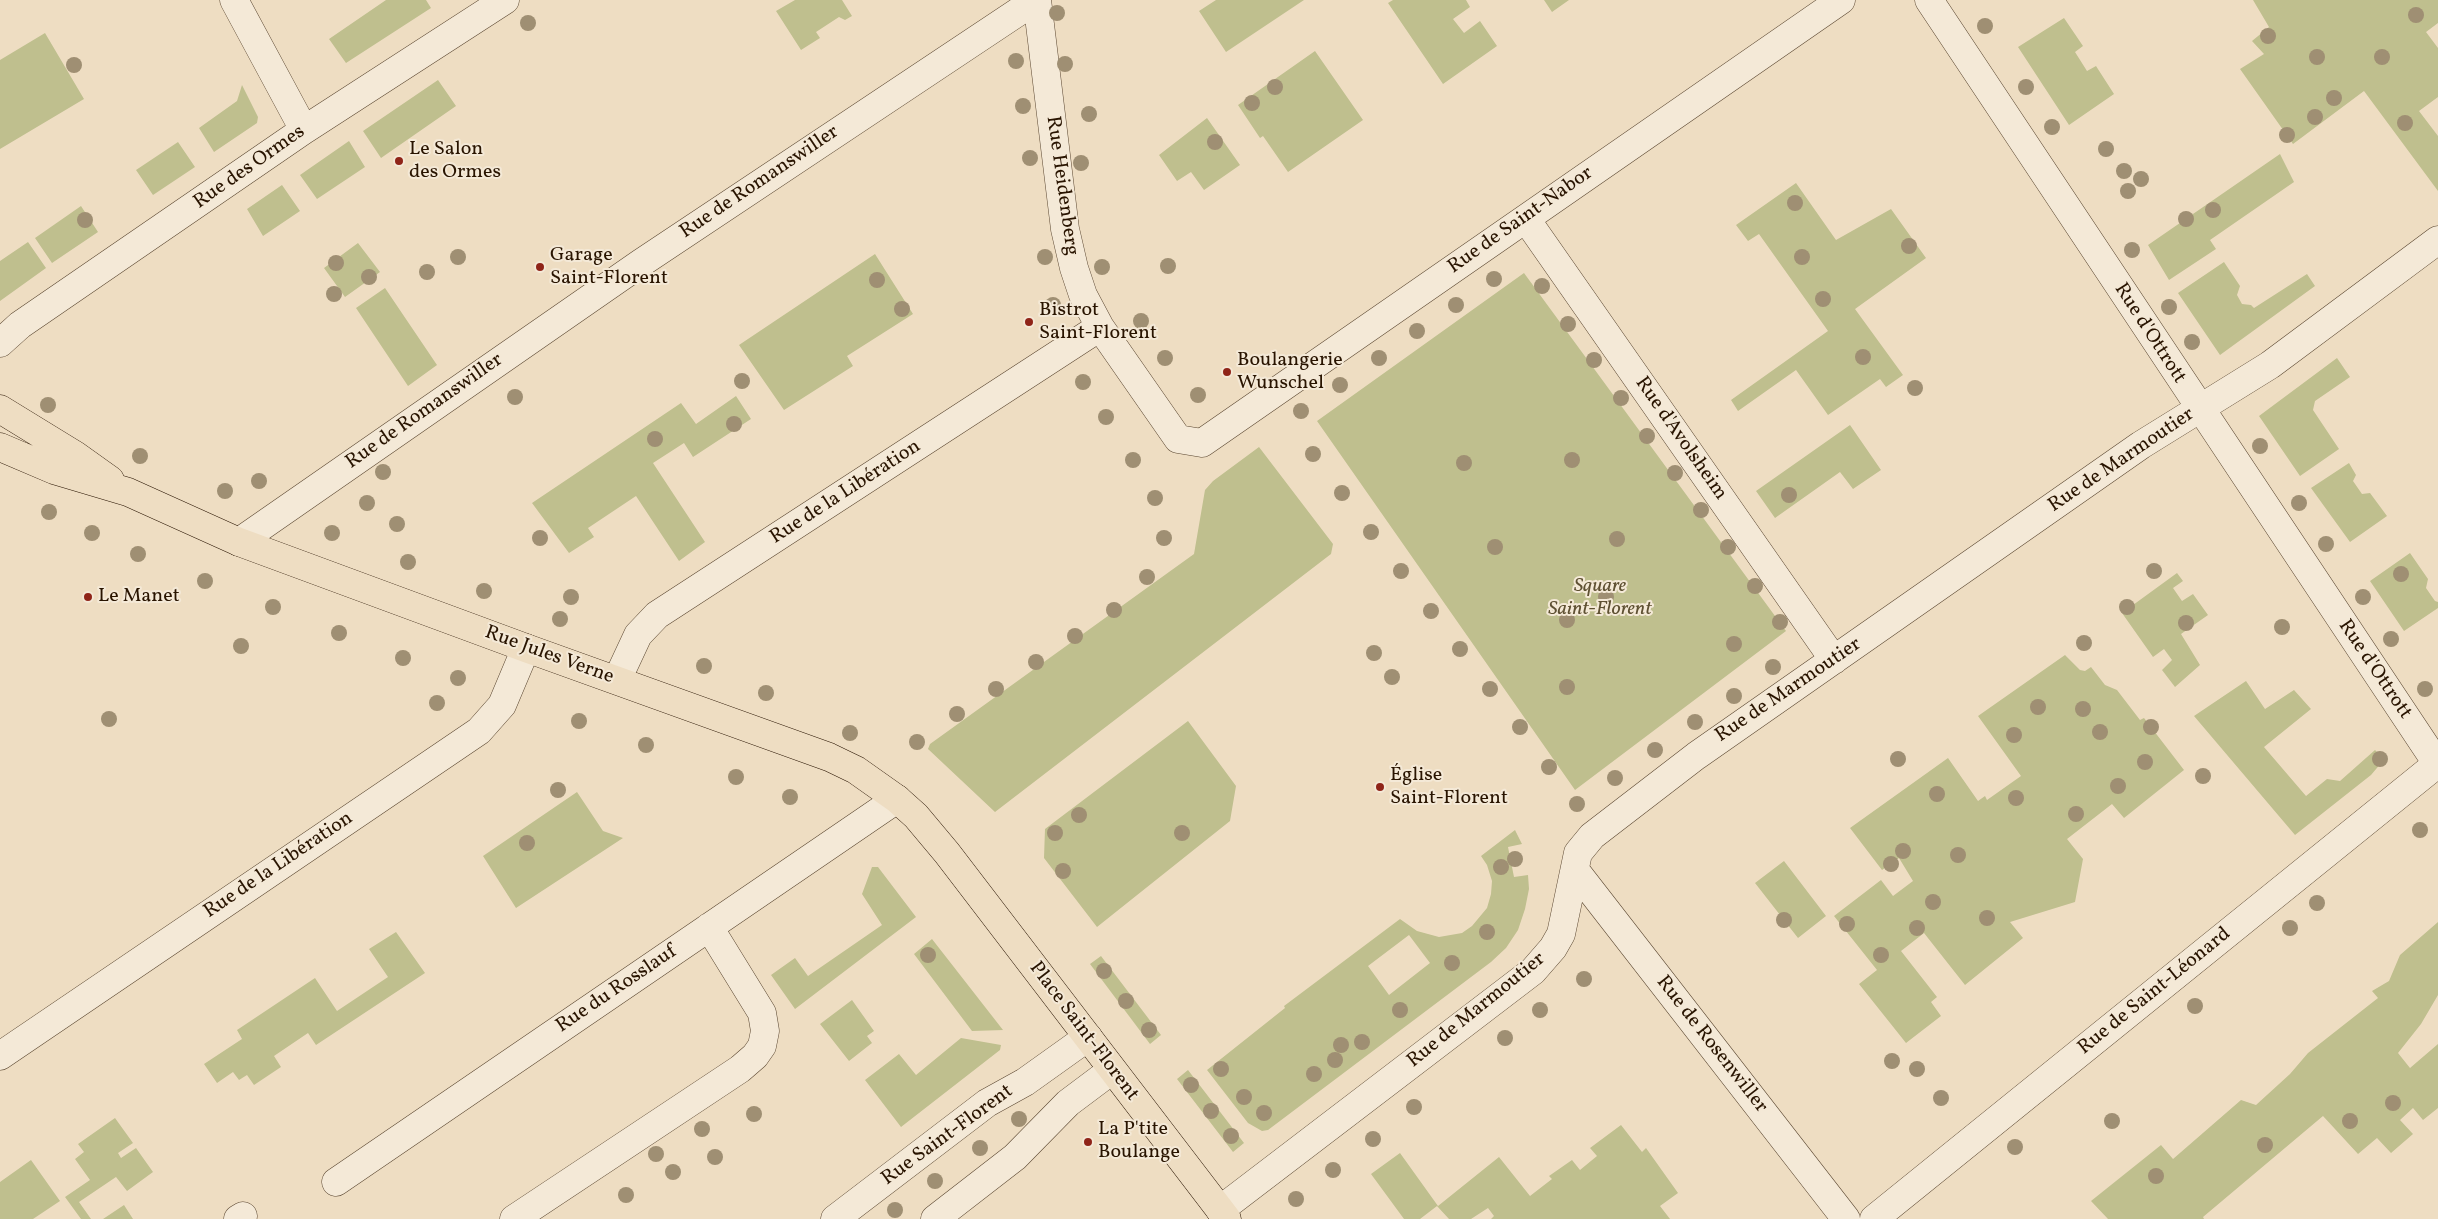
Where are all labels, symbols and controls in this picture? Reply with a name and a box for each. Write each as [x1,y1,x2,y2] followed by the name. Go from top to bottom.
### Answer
[1039,115,1083,257] street label: Rue Heidenberg
[190,121,310,215] street label: Rue des Ormes
[676,121,844,245] street label: Rue de Romanswiller
[409,138,501,185] place label: Le Salon des Ormes
[393,155,405,167] marker: Le Salon des Ormes
[1444,162,1598,280] street label: Rue de Saint-Nabor
[550,244,668,291] place label: Garage Saint-Florent
[534,261,546,273] marker: Garage Saint-Florent
[2108,279,2190,389] street label: Rue d'Ottrott
[1039,299,1157,346] place label: Bistrot Saint-Florent
[1023,316,1035,328] marker: Bistrot Saint-Florent
[342,349,508,475] street label: Rue de Romanswiller
[1237,349,1343,396] place label: Boulangerie Wunschel
[1221,366,1233,378] marker: Boulangerie Wunschel
[1629,373,1731,505] street label: Rue d'Avolsheim
[2045,403,2199,519] street label: Rue de Marmoutier
[766,435,926,551] street label: Rue de la Libération
[1548,575,1652,622] park label: Square Saint-Florent
[98,585,180,609] place label: Le Manet
[82,591,94,603] marker: Le Manet
[2332,616,2416,724] street label: Rue d'Ottrott
[481,622,617,690] street label: Rue Jules Verne
[1712,633,1866,749] street label: Rue de Marmoutier
[1390,764,1508,811] place label: Église Saint-Florent
[1374,781,1386,793] marker: Église Saint-Florent
[200,807,358,925] street label: Rue de la Libération
[2074,923,2236,1061] street label: Rue de Saint-Léonard
[552,941,682,1039] street label: Rue du Rosslauf
[1403,948,1551,1074] street label: Rue de Marmoutier
[1023,958,1143,1106] street label: Place Saint-Florent
[1650,972,1772,1118] street label: Rue de Rosenwiller
[878,1080,1018,1192] street label: Rue Saint-Florent
[1098,1118,1180,1165] place label: La P'tite Boulange
[1082,1136,1094,1148] marker: La P'tite Boulange

